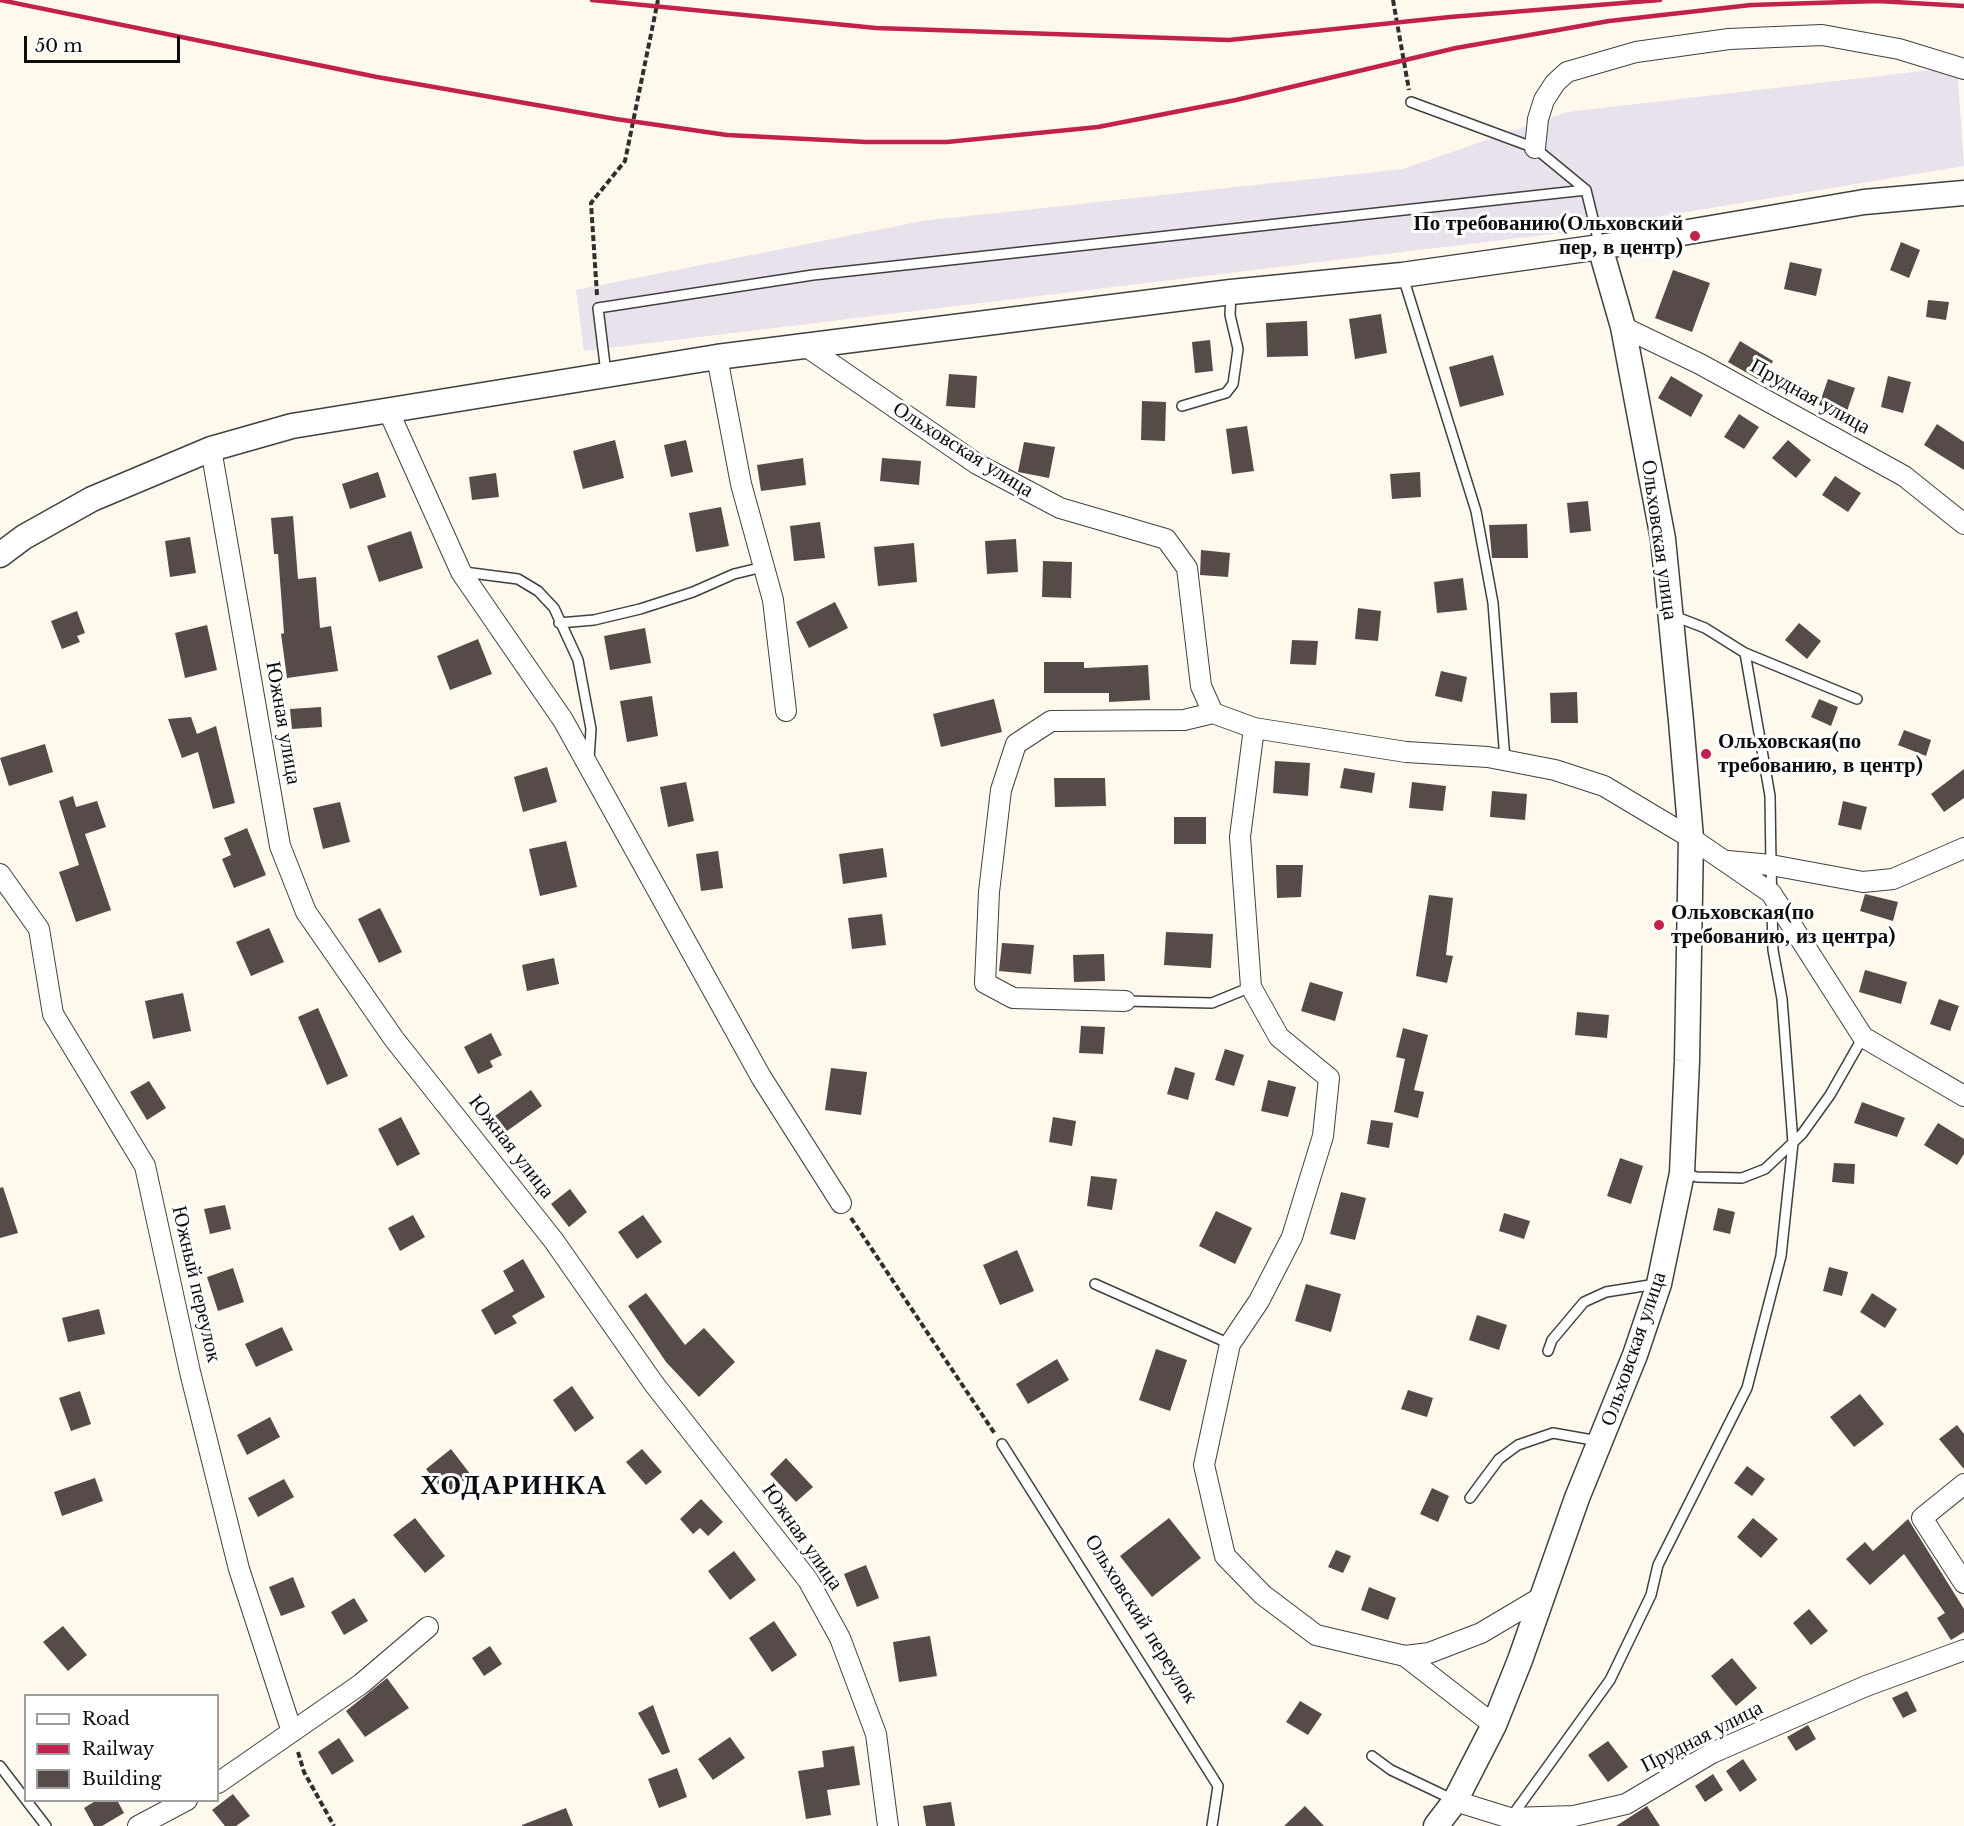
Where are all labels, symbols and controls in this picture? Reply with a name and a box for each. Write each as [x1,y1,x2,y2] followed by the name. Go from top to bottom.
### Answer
[27,24,183,62] scale bar
[35,35,83,57] text: 50 m
[1413,211,1683,261] place label: По требованию(Ольховский пер, в центр)
[1688,229,1702,243] marker: По требованию(Ольховский пер, в центр)
[1746,354,1874,440] street label: Прудная улица
[888,397,1038,503] street label: Ольховская улица
[1635,458,1683,622] street label: Ольховская улица
[260,660,306,786] street label: Южная улица
[1718,729,1923,779] place label: Ольховская(по требованию, в центр)
[1699,747,1713,761] marker: Ольховская(по требованию, в центр)
[1671,900,1896,950] place label: Ольховская(по требованию, из центра)
[1652,918,1666,932] marker: Ольховская(по требованию, из центра)
[463,1090,559,1204] street label: Южная улица
[166,1203,226,1365] street label: Южный переулок
[1596,1269,1672,1429] street label: Ольховская улица
[421,1470,607,1502] district label: ХОДАРИНКА
[756,1479,848,1595] street label: Южная улица
[1079,1530,1203,1708] street label: Ольховский переулок
[24,1694,219,1802] legend
[1637,1696,1767,1778] street label: Прудная улица
[82,1708,130,1730] text: Road
[82,1738,154,1760] text: Railway
[82,1768,161,1790] text: Building

